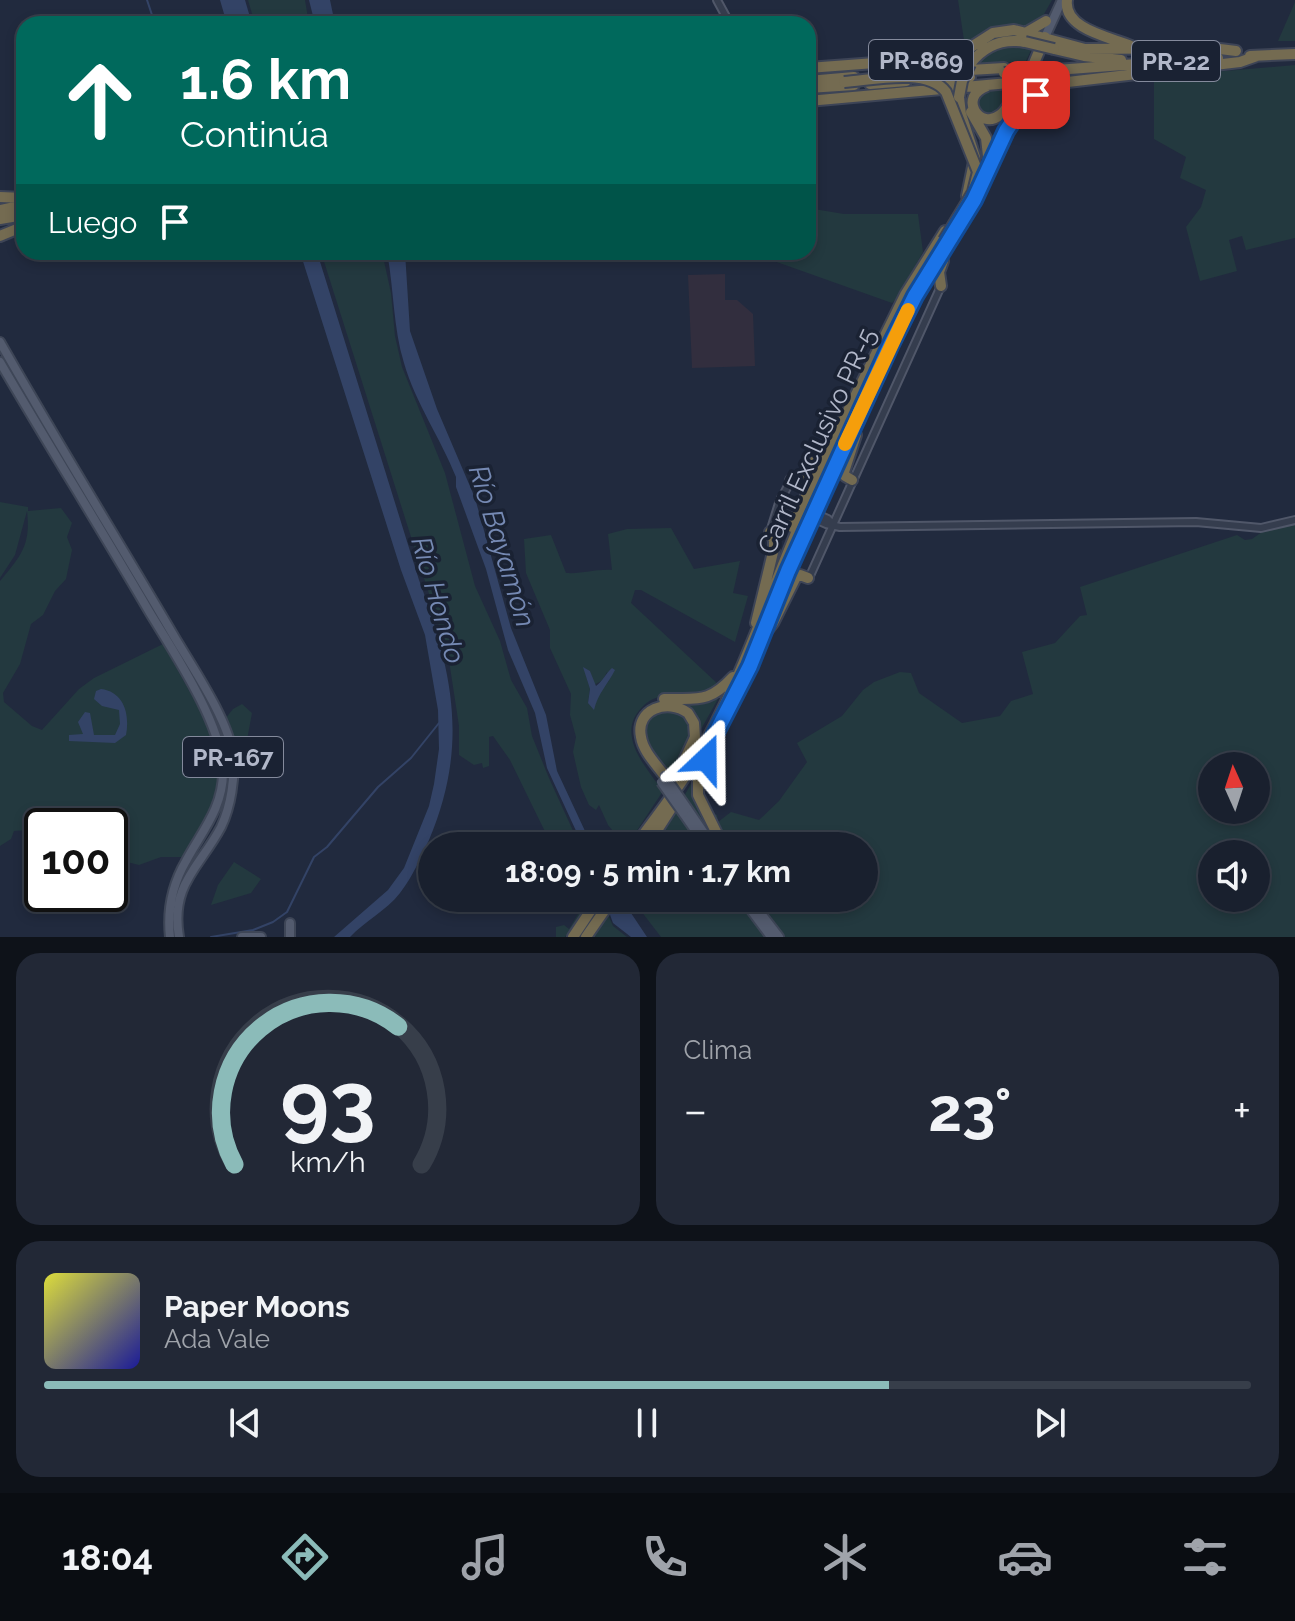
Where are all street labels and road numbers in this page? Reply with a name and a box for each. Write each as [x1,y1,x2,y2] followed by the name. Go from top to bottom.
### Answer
[869,40,973,80] road number: PR-869
[1132,41,1220,81] road number: PR-22
[751,323,883,559] street label: Carril Exclusivo PR-5
[183,737,283,777] road number: PR-167

